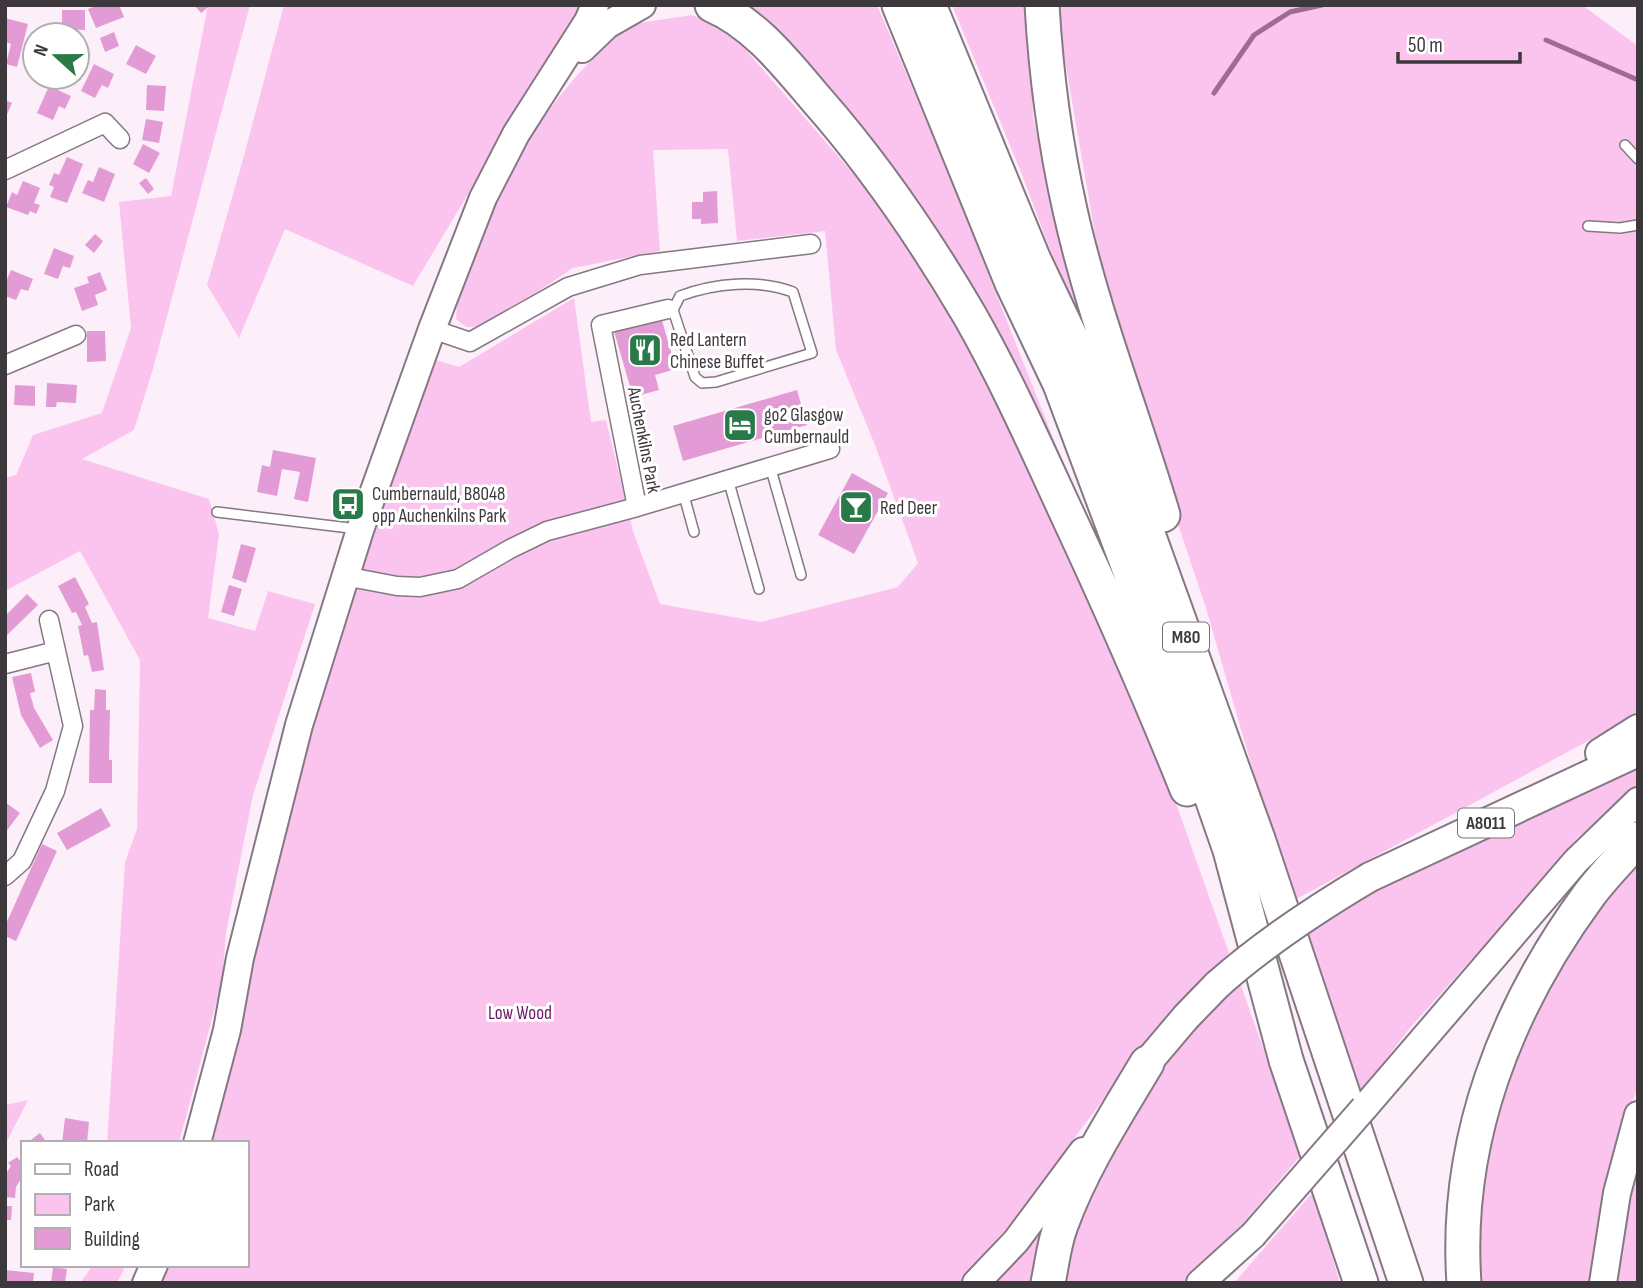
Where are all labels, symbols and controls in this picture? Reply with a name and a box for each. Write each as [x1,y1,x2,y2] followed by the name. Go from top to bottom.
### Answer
[21,21,91,91] north arrow
[1398,21,1520,65] scale bar
[1408,33,1443,58] text: 50 m
[29,42,54,59] text: N
[670,329,765,374] place label: Red Lantern Chinese Buffet
[626,331,664,369] restaurant icon: Red Lantern Chinese Buffet
[622,384,665,496] street label: Auchenkilns Park
[764,404,849,449] place label: go2 Glasgow Cumbernauld
[721,406,759,444] hotel icon: go2 Glasgow Cumbernauld
[372,483,507,528] place label: Cumbernauld, B8048 opp Auchenkilns Park
[329,485,367,523] bus stop icon: Cumbernauld, B8048 opp Auchenkilns Park
[837,488,875,526] bar icon: Red Deer
[880,497,938,520] place label: Red Deer
[1163,622,1209,652] road number: M80
[1458,808,1514,838] road number: A8011
[488,1002,552,1025] park label: Low Wood
[21,1141,248,1267] legend
[84,1157,119,1182] text: Road
[84,1192,115,1217] text: Park
[84,1227,140,1252] text: Building

